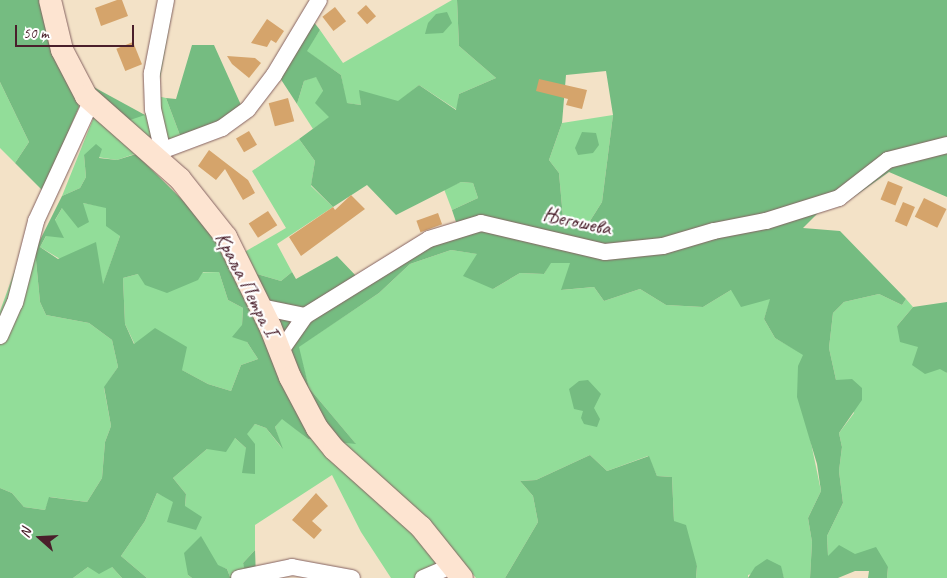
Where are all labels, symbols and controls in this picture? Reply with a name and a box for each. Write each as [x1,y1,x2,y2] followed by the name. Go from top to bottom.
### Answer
[18,15,136,47] scale bar
[23,24,49,43] text: 50 m
[541,201,613,241] street label: Његошева
[210,228,284,340] street label: Краља Петра I
[15,513,65,563] north arrow
[16,526,35,540] text: N

